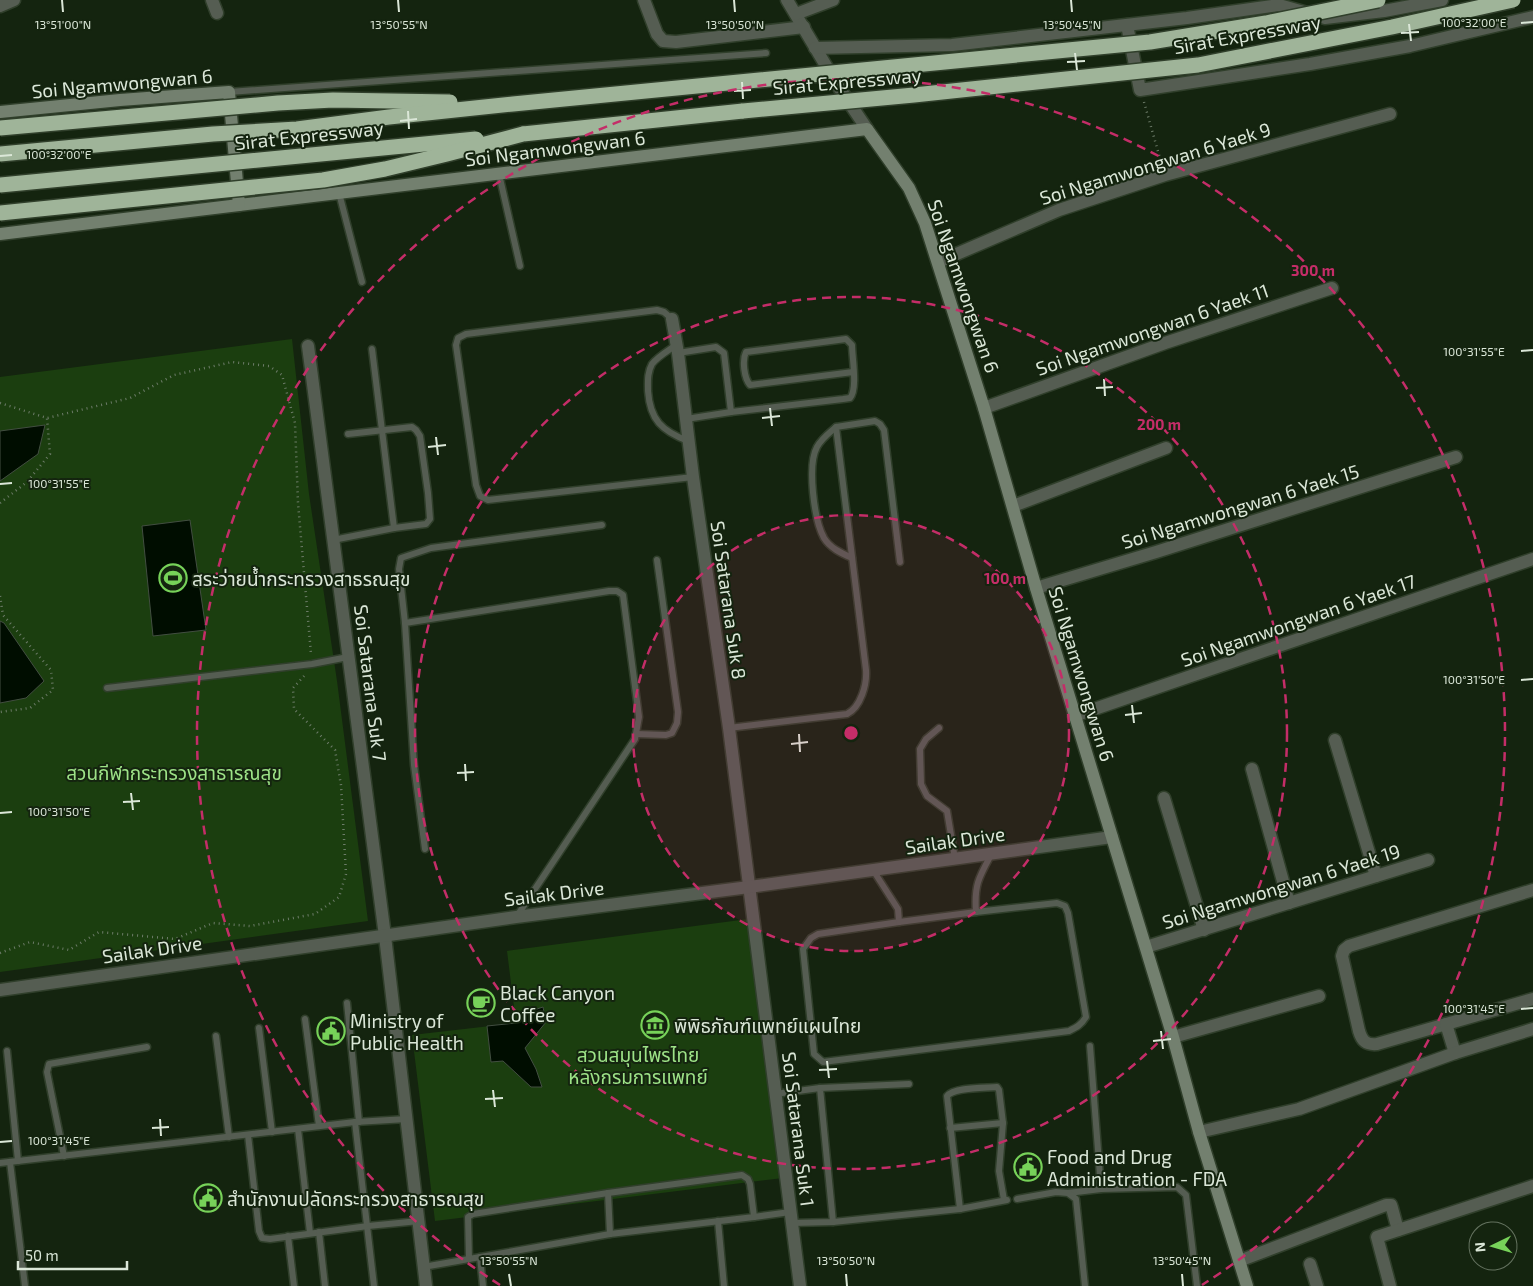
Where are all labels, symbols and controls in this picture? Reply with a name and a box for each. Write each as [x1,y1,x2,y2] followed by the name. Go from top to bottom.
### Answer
[1171,10,1323,58] street label: Sirat Expressway
[1442,15,1507,29] text: 100°32'00"E
[35,17,91,31] text: 13°51'00"N
[370,17,428,31] text: 13°50'55"N
[706,17,764,31] text: 13°50'50"N
[1043,17,1101,31] text: 13°50'45"N
[772,63,922,99] street label: Sirat Expressway
[31,64,213,102] street label: Soi Ngamwongwan 6
[233,116,385,154] street label: Sirat Expressway
[1037,117,1273,209] street label: Soi Ngamwongwan 6 Yaek 9
[463,126,647,170] street label: Soi Ngamwongwan 6
[27,147,92,161] text: 100°32'00"E
[924,196,1004,376] street label: Soi Ngamwongwan 6
[1291,261,1335,279] text: 300 m
[1033,278,1271,380] street label: Soi Ngamwongwan 6 Yaek 11
[1443,344,1505,358] text: 100°31'55"E
[1137,415,1181,433] text: 200 m
[1118,459,1362,553] street label: Soi Ngamwongwan 6 Yaek 15
[28,476,90,490] text: 100°31'55"E
[707,519,751,681] street label: Soi Satarana Suk 8
[158,563,188,593] sports icon: สระว่ายน้ำกระทรวงสาธรณสุข
[192,566,410,591] place label: สระว่ายน้ำกระทรวงสาธรณสุข
[984,569,1026,587] text: 100 m
[1178,569,1419,671] street label: Soi Ngamwongwan 6 Yaek 17
[1044,584,1120,764] street label: Soi Ngamwongwan 6
[350,603,392,763] street label: Soi Satarana Suk 7
[1443,672,1505,686] text: 100°31'50"E
[842,724,860,742] centre of rings
[66,761,282,785] park label: สวนกีฬากระทรวงสาธารณสุข
[28,804,90,818] text: 100°31'50"E
[904,822,1006,858] street label: Sailak Drive
[1159,839,1403,933] street label: Soi Ngamwongwan 6 Yaek 19
[503,875,605,911] street label: Sailak Drive
[101,931,203,967] street label: Sailak Drive
[500,981,615,1026] place label: Black Canyon Coffee
[466,988,496,1018] cafe icon: Black Canyon Coffee
[1443,1001,1505,1015] text: 100°31'45"E
[350,1009,464,1054] place label: Ministry of Public Health
[640,1010,670,1040] museum icon: พิพิธภัณฑ์แพทย์แผนไทย
[674,1014,861,1037] place label: พิพิธภัณฑ์แพทย์แผนไทย
[316,1016,346,1046] public building icon: Ministry of Public Health
[568,1043,708,1088] park label: สวนสมุนไพรไทย หลังกรมการแพทย์
[778,1050,820,1208] street label: Soi Satarana Suk 1
[28,1133,90,1147] text: 100°31'45"E
[1047,1145,1227,1190] place label: Food and Drug Administration - FDA
[1013,1152,1043,1182] public building icon: Food and Drug Administration - FDA
[193,1183,223,1213] public building icon: สำนักงานปลัดกระทรวงสาธารณสุข
[227,1187,484,1211] place label: สำนักงานปลัดกระทรวงสาธารณสุข
[1468,1221,1518,1271] north arrow
[18,1238,126,1270] scale bar
[1471,1241,1488,1253] text: N
[25,1246,59,1264] text: 50 m
[480,1253,538,1267] text: 13°50'55"N
[817,1253,875,1267] text: 13°50'50"N
[1153,1253,1211,1267] text: 13°50'45"N

